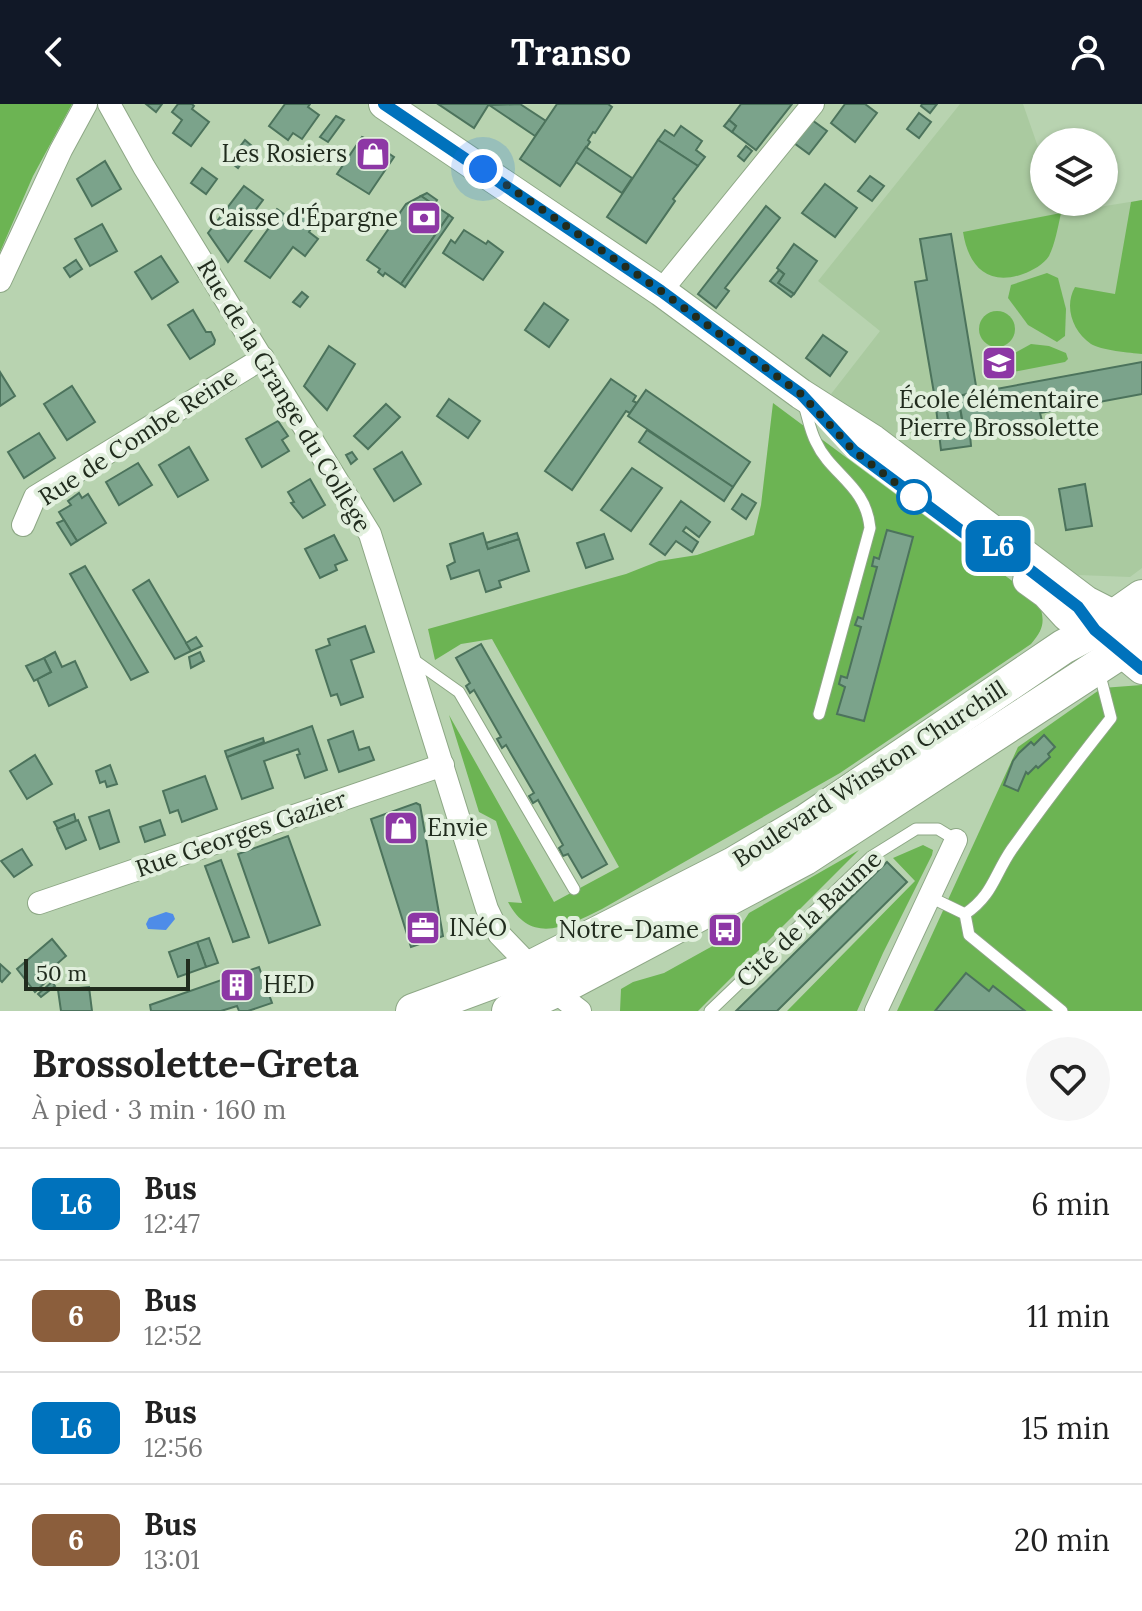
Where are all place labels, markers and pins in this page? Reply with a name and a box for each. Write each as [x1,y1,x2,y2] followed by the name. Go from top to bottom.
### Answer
[354,135,392,173] shop icon: Les Rosiers
[221,138,347,169] place label: Les Rosiers
[405,199,443,237] bank icon: Caisse d'Épargne
[209,202,398,233] place label: Caisse d'Épargne
[980,344,1018,382] school or university icon: École élémentaire Pierre Brossolette
[899,384,1099,443] place label: École élémentaire Pierre Brossolette
[897,480,931,514] unlabelled marker
[382,809,420,847] shop icon: Envie
[427,812,488,843] place label: Envie
[404,909,442,947] office icon: INéO
[706,911,744,949] bus stop icon: Notre-Dame
[449,912,507,943] place label: INéO
[558,914,699,945] place label: Notre-Dame
[218,966,256,1004] building icon: HED
[263,969,315,1000] place label: HED

